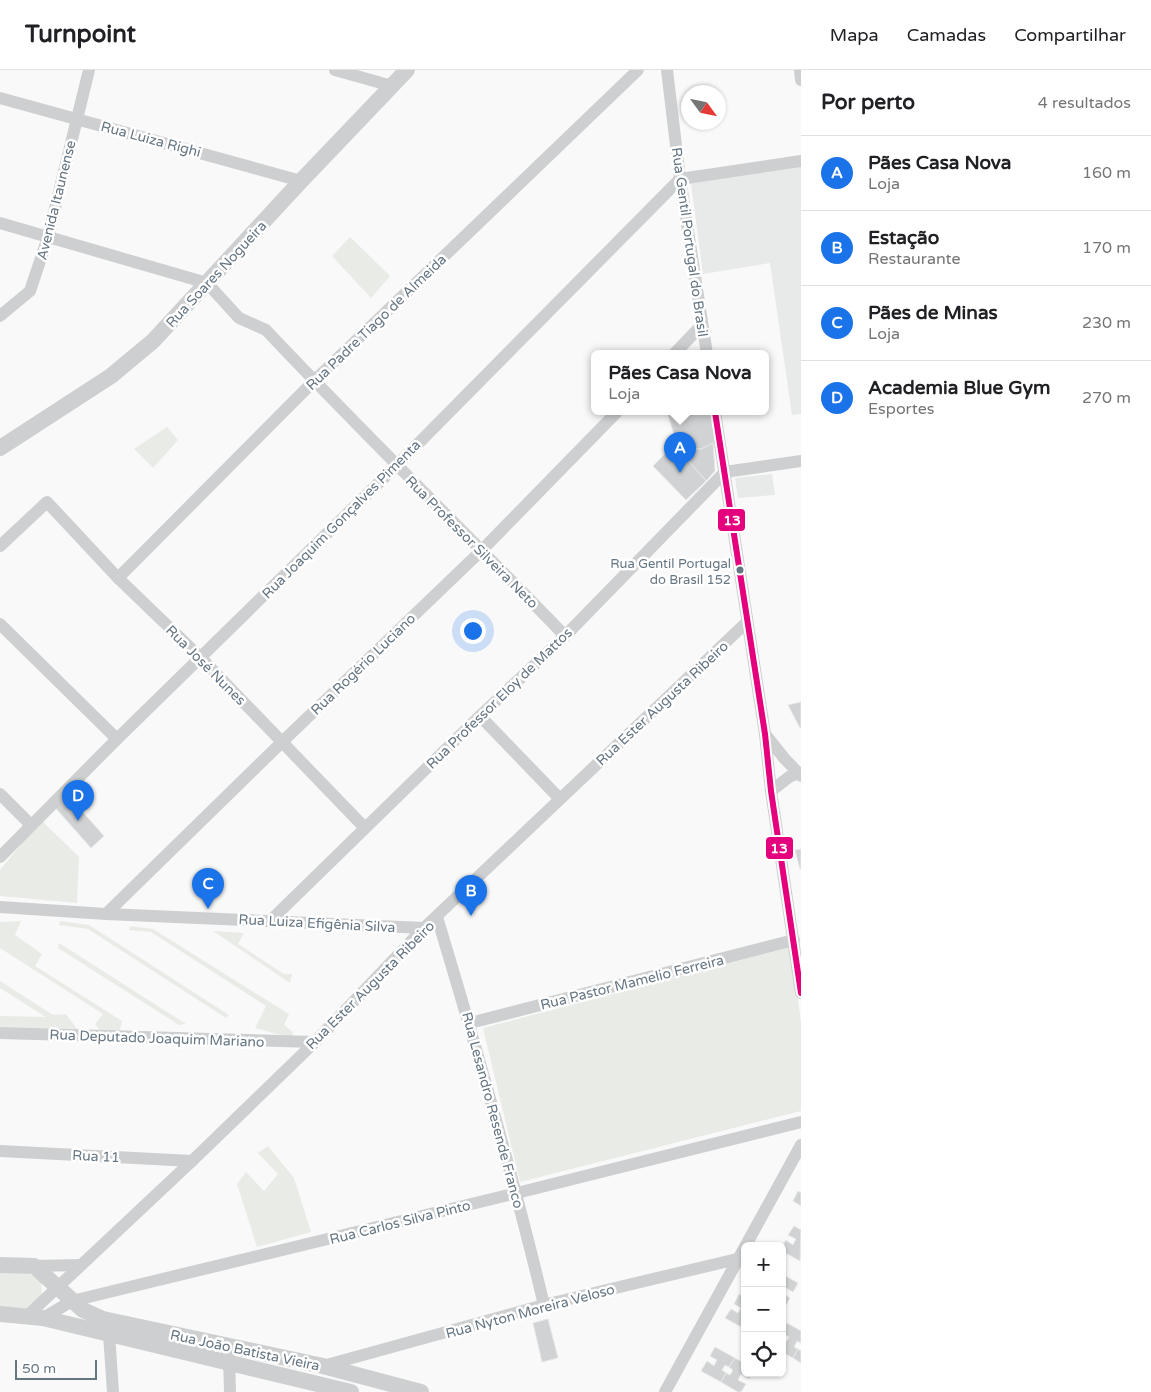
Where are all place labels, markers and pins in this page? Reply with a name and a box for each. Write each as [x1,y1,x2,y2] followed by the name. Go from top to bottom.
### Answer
[664,432,696,473] pin: A
[610,556,731,588] place label: Rua Gentil Portugal do Brasil 152
[735,565,745,575] marker: Rua Gentil Portugal do Brasil 152
[62,780,94,821] pin: D
[192,868,224,909] pin: C
[455,875,487,916] pin: B

